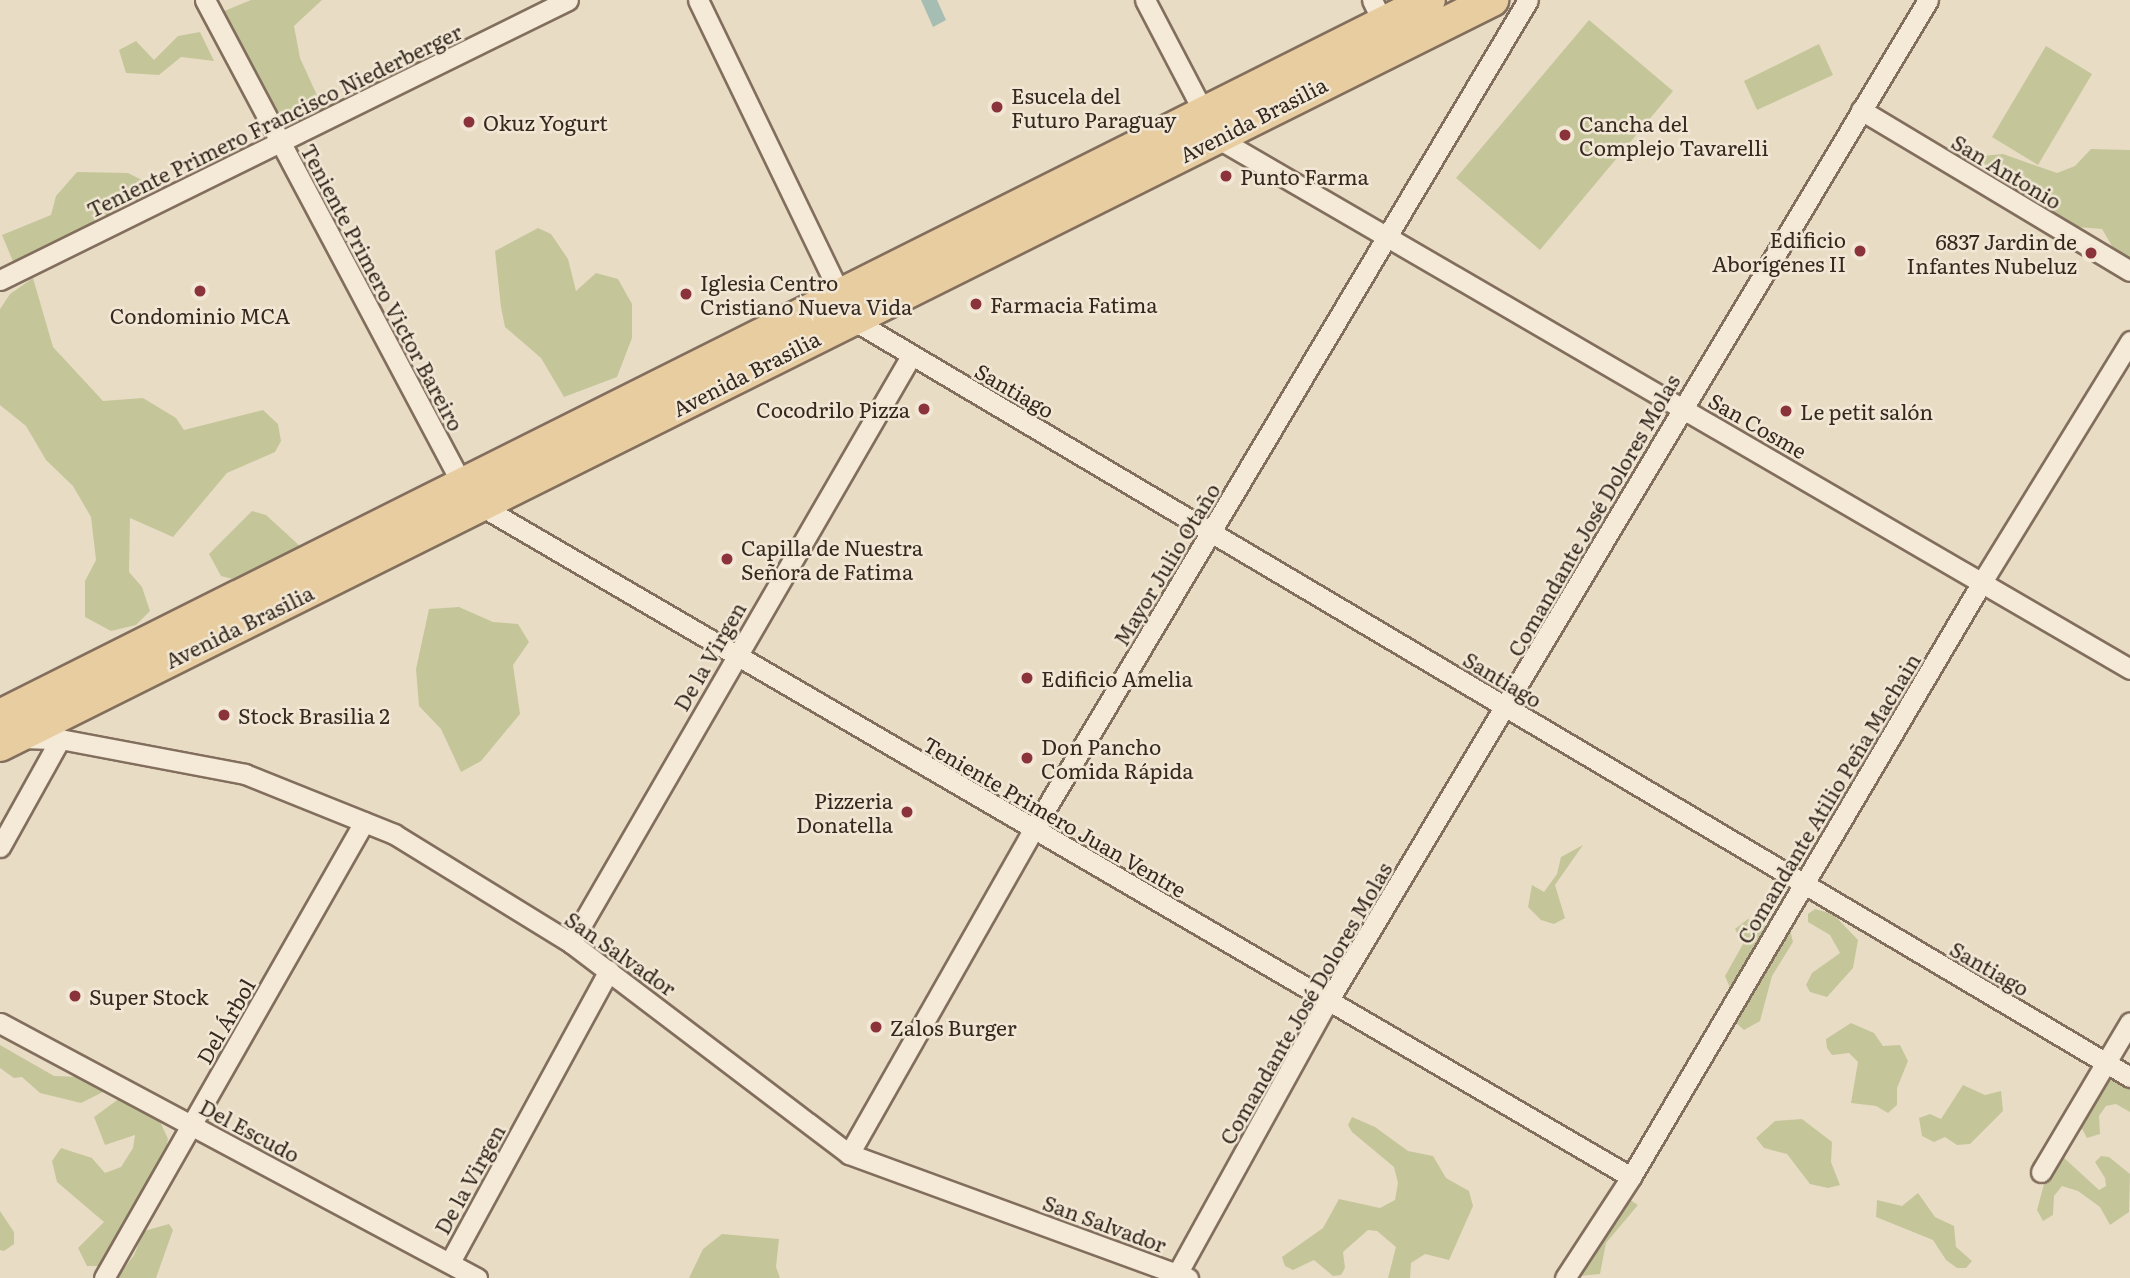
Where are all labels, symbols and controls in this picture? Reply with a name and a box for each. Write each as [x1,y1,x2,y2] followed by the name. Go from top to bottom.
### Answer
[82,18,466,222] street label: Teniente Primero Francisco Niederberger
[1175,71,1331,167] street label: Avenida Brasilia
[1011,82,1176,132] place label: Esucela del Futuro Paraguay
[989,99,1005,115] marker: Esucela del Futuro Paraguay
[483,109,608,135] place label: Okuz Yogurt
[1579,110,1768,160] place label: Cancha del Complejo Tavarelli
[461,114,477,130] marker: Okuz Yogurt
[1557,127,1573,143] marker: Cancha del Complejo Tavarelli
[1948,128,2066,214] street label: San Antonio
[296,139,470,435] street label: Teniente Primero Victor Bareiro
[1240,163,1369,189] place label: Punto Farma
[1218,168,1234,184] marker: Punto Farma
[1712,226,1846,276] place label: Edificio Aborígenes II
[1906,228,2077,278] place label: 6837 Jardin de Infantes Nubeluz
[1852,243,1868,259] marker: Edificio Aborígenes II
[2083,245,2099,261] marker: 6837 Jardin de Infantes Nubeluz
[700,269,912,319] place label: Iglesia Centro Cristiano Nueva Vida
[192,283,208,299] marker: Condominio MCA
[678,286,694,302] marker: Iglesia Centro Cristiano Nueva Vida
[990,291,1158,317] place label: Farmacia Fatima
[968,296,984,312] marker: Farmacia Fatima
[110,302,290,328] place label: Condominio MCA
[668,325,824,421] street label: Avenida Brasilia
[971,357,1059,423] street label: Santiago
[1502,370,1684,660] street label: Comandante José Dolores Molas
[1705,387,1811,463] street label: San Cosme
[756,396,910,422] place label: Cocodrilo Pizza
[1800,398,1933,424] place label: Le petit salón
[916,401,932,417] marker: Cocodrilo Pizza
[1778,403,1794,419] marker: Le petit salón
[1108,478,1224,650] street label: Mayor Julio Otaño
[741,534,923,584] place label: Capilla de Nuestra Señora de Fatima
[719,551,735,567] marker: Capilla de Nuestra Señora de Fatima
[161,579,317,673] street label: Avenida Brasilia
[668,597,750,715] street label: De la Virgen
[1459,646,1547,712] street label: Santiago
[1731,648,1925,948] street label: Comandante Atilio Peña Machain
[1041,665,1193,691] place label: Edificio Amelia
[1019,670,1035,686] marker: Edificio Amelia
[238,702,390,728] place label: Stock Brasilia 2
[216,707,232,723] marker: Stock Brasilia 2
[919,730,1191,902] street label: Teniente Primero Juan Ventre
[1041,733,1194,783] place label: Don Pancho Comida Rápida
[1019,750,1035,766] marker: Don Pancho Comida Rápida
[796,787,893,837] place label: Pizzeria Donatella
[899,804,915,820] marker: Pizzeria Donatella
[1214,858,1396,1148] street label: Comandante José Dolores Molas
[561,906,681,1000] street label: San Salvador
[1946,935,2034,1001] street label: Santiago
[191,974,259,1068] street label: Del Árbol
[89,983,209,1009] place label: Super Stock
[67,988,83,1004] marker: Super Stock
[890,1014,1017,1040] place label: Zalos Burger
[868,1019,884,1035] marker: Zalos Burger
[196,1093,304,1167] street label: Del Escudo
[428,1120,510,1238] street label: De la Virgen
[1040,1189,1170,1257] street label: San Salvador

